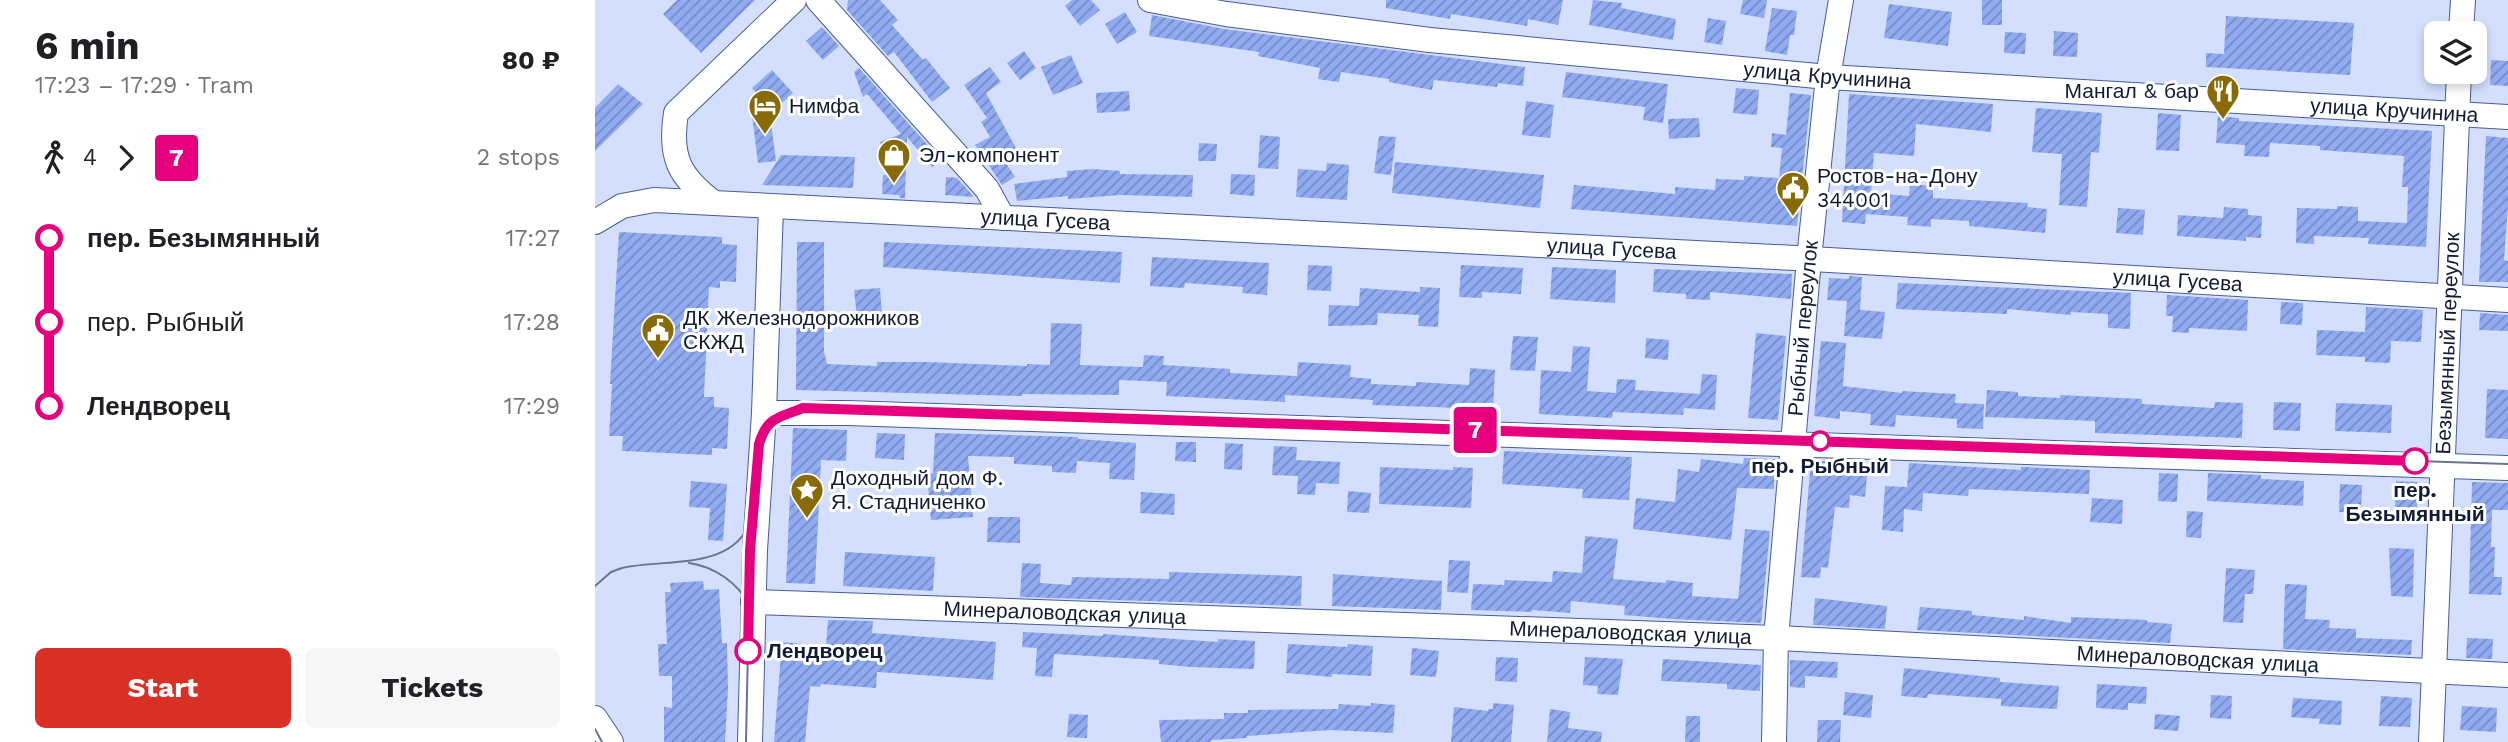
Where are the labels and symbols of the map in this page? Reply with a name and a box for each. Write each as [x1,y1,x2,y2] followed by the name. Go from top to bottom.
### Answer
[1742,56,1913,94] street label: улица Кручинина
[2204,72,2242,121] restaurant icon: Мангал & бар
[2065,78,2199,103] place label: Мангал & бар
[746,87,784,136] hotel icon: Нимфа
[2310,92,2480,127] street label: улица Кручинина
[789,93,860,118] place label: Нимфа
[875,136,913,185] shop icon: Эл-компонент
[919,142,1060,167] place label: Эл-компонент
[1817,163,1978,212] place label: Ростов-на-Дону 344001
[1774,169,1812,218] public building icon: Ростов-на-Дону 344001
[980,204,1111,235] street label: улица Гусева
[2430,231,2464,455] street label: Безымянный переулок
[1546,232,1678,264] street label: улица Гусева
[1782,238,1823,417] street label: Рыбный переулок
[2112,264,2244,296] street label: улица Гусева
[683,305,919,354] place label: ДК Железнодорожников СКЖД
[639,311,677,360] public building icon: ДК Железнодорожников СКЖД
[1452,407,1498,453] line badge: 7
[1810,431,1830,451] marker: пер. Рыбный
[2402,448,2428,474] marker: пер. Безымянный
[1751,453,1889,478] place label: пер. Рыбный
[831,465,1003,514] place label: Доходный дом Ф. Я. Стадниченко
[788,471,826,520] place icon: Доходный дом Ф. Я. Стадниченко
[2345,477,2485,526] place label: пер. Безымянный
[943,596,1187,629] street label: Минераловодская улица
[1509,616,1752,649] street label: Минераловодская улица
[735,638,761,664] marker: Лендворец
[767,638,882,663] place label: Лендворец
[2076,640,2320,677] street label: Минераловодская улица

